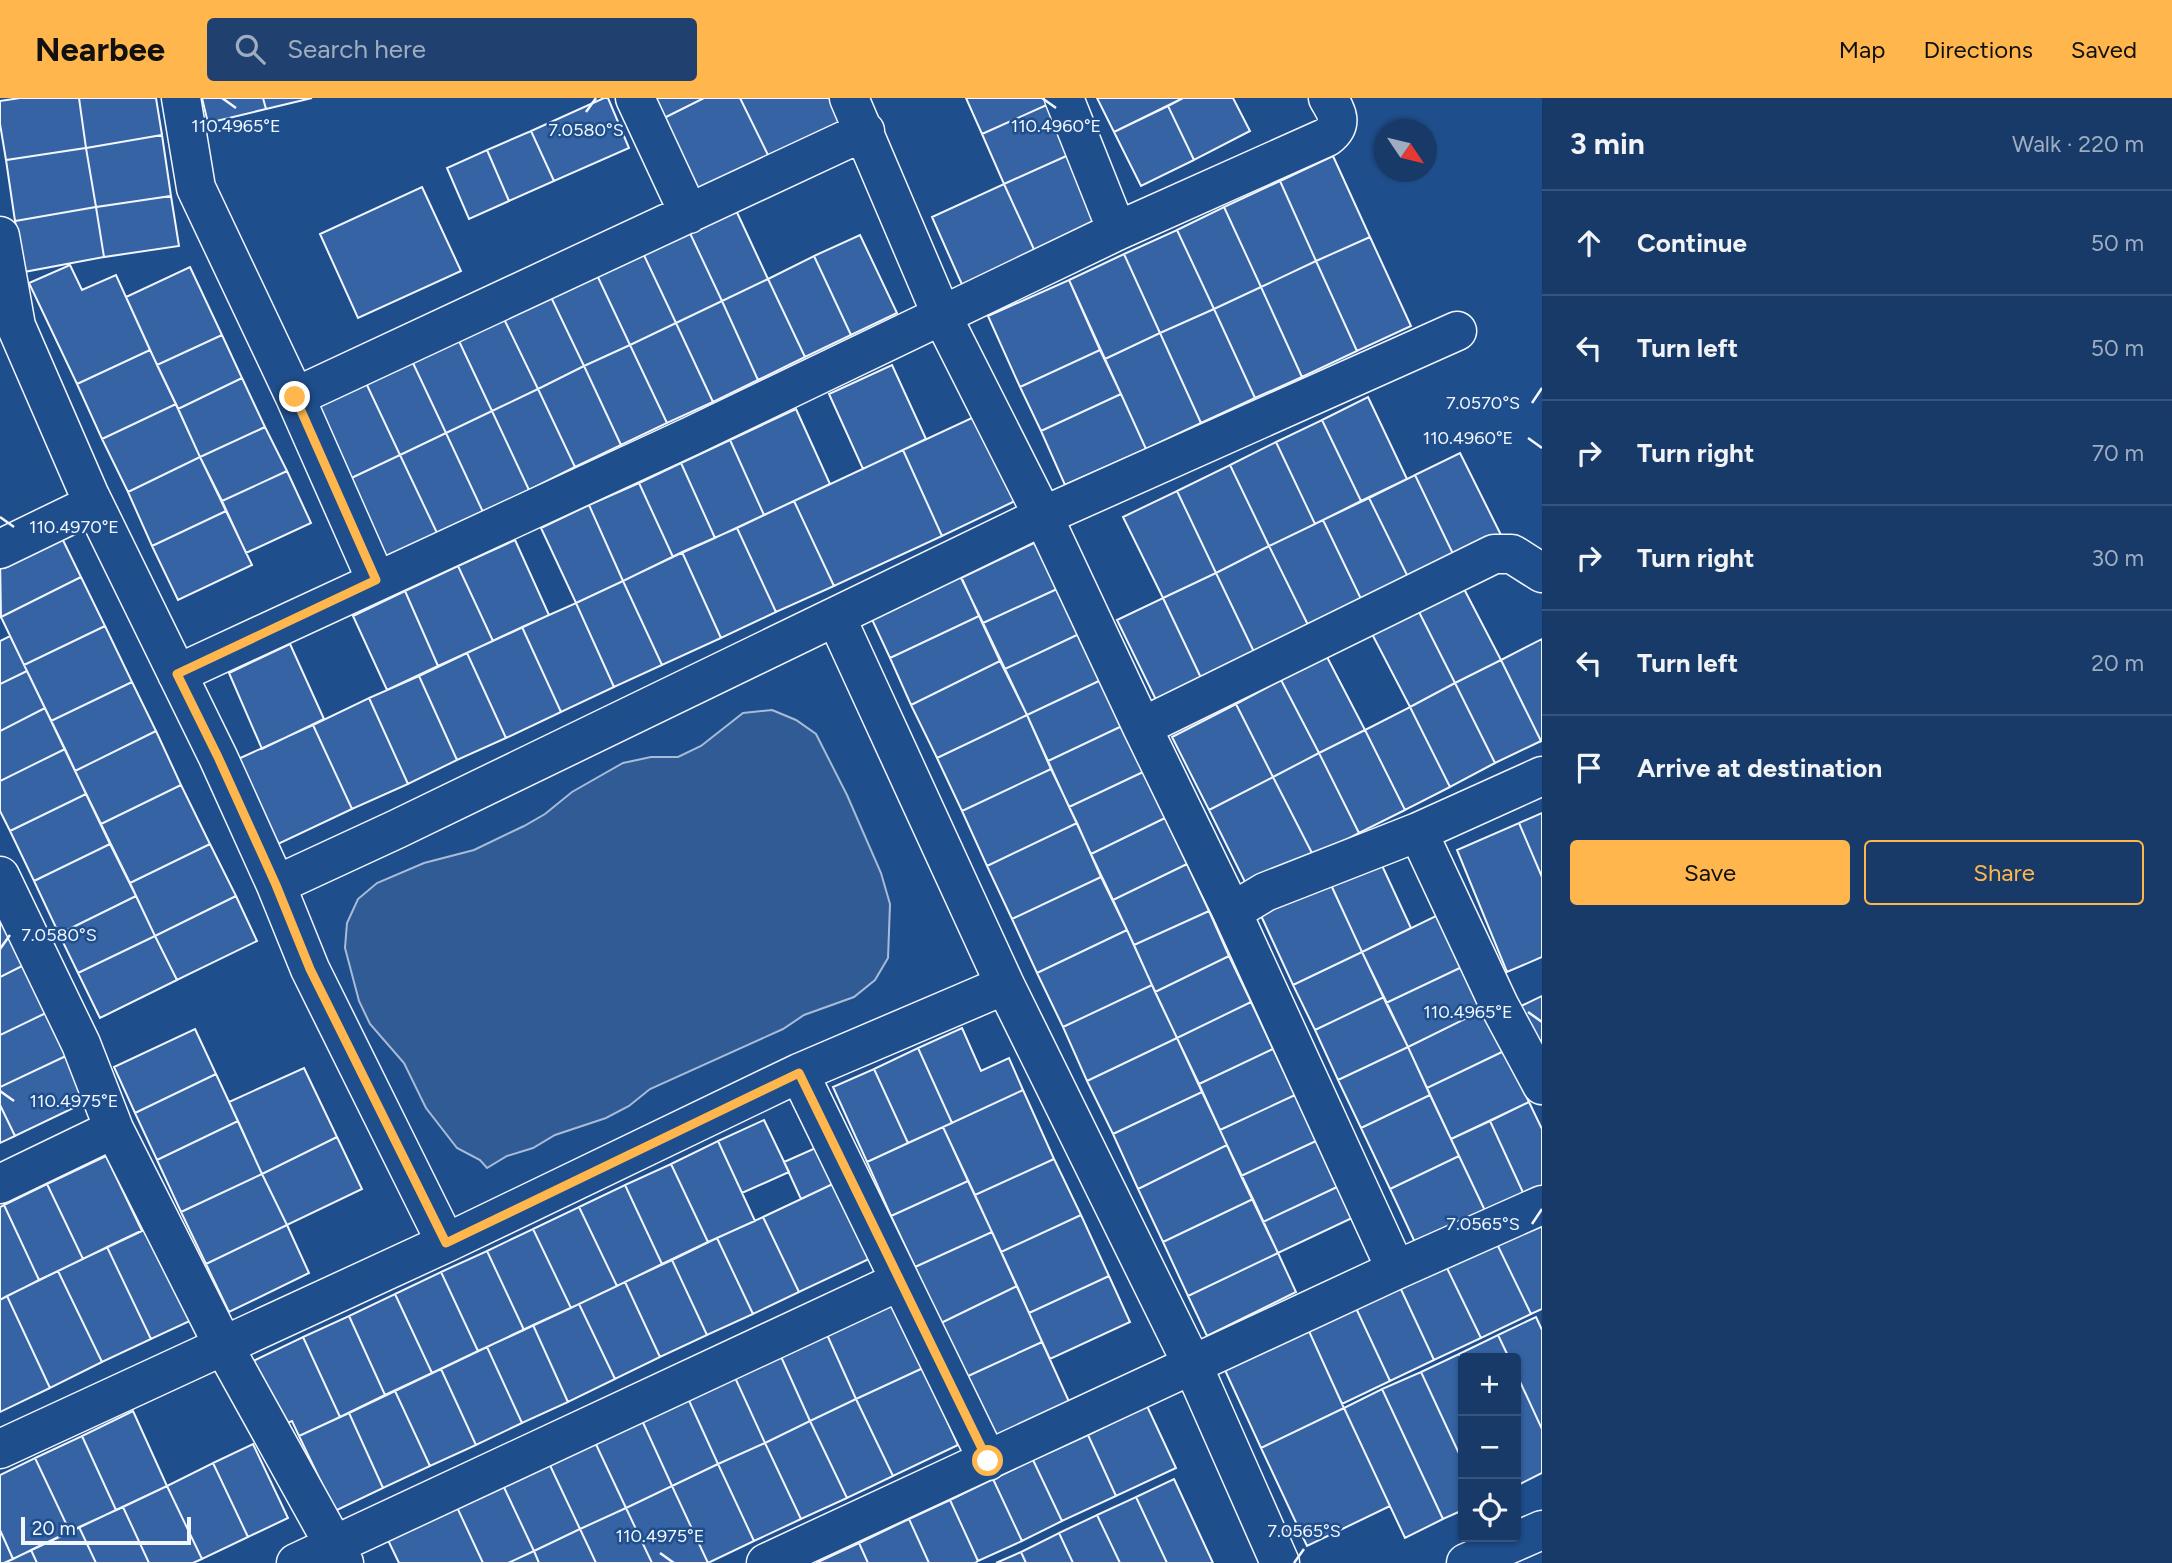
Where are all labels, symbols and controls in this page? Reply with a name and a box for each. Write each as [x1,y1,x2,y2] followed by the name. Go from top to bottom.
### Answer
[207,18,697,81] search box
[35,30,165,69] text: Nearbee
[231,30,269,68] icon: search
[287,33,426,65] text: Search here
[1839,35,1885,64] text: Map
[1923,35,2033,64] text: Directions
[2071,35,2137,64] text: Saved
[191,115,281,137] text: 110.4965°E
[1011,115,1101,137] text: 110.4960°E
[548,119,624,141] text: 7.0580°S
[1374,119,1437,182] north arrow
[1570,125,1645,162] text: 3 min
[2012,130,2144,158] text: Walk · 220 m
[1570,224,1608,262] icon: ahead
[1637,227,1747,259] text: Continue
[2091,229,2144,257] text: 50 m
[1570,329,1608,367] icon: left
[1637,332,1738,364] text: Turn left
[2091,334,2144,362] text: 50 m
[279,381,310,412] route end
[1446,392,1520,414] text: 7.0570°S
[1423,427,1513,449] text: 110.4960°E
[1570,434,1608,472] icon: right
[1637,437,1754,469] text: Turn right
[2092,439,2144,467] text: 70 m
[29,516,119,538] text: 110.4970°E
[1570,539,1608,577] icon: right
[1637,542,1754,574] text: Turn right
[2091,544,2144,572] text: 30 m
[1570,644,1608,682] icon: left
[1637,647,1738,679] text: Turn left
[2091,649,2144,677] text: 20 m
[1570,749,1608,787] icon: arrive
[1637,752,1882,784] text: Arrive at destination
[1570,840,1850,905] button: Save
[1864,840,2144,905] button: Share
[21,924,97,946] text: 7.0580°S
[1423,1001,1513,1023] text: 110.4965°E
[30,1090,118,1112] text: 110.4975°E
[1446,1213,1520,1235] text: 7.0565°S
[1458,1353,1521,1542] map controls
[1458,1353,1521,1416] button: +
[1458,1416,1521,1479] button: −
[972,1445,1003,1476] route start
[1458,1479,1521,1542] button: locate
[21,1514,191,1546] scale bar
[32,1517,76,1540] text: 20 m
[1267,1520,1341,1542] text: 7.0565°S
[616,1525,704,1547] text: 110.4975°E

